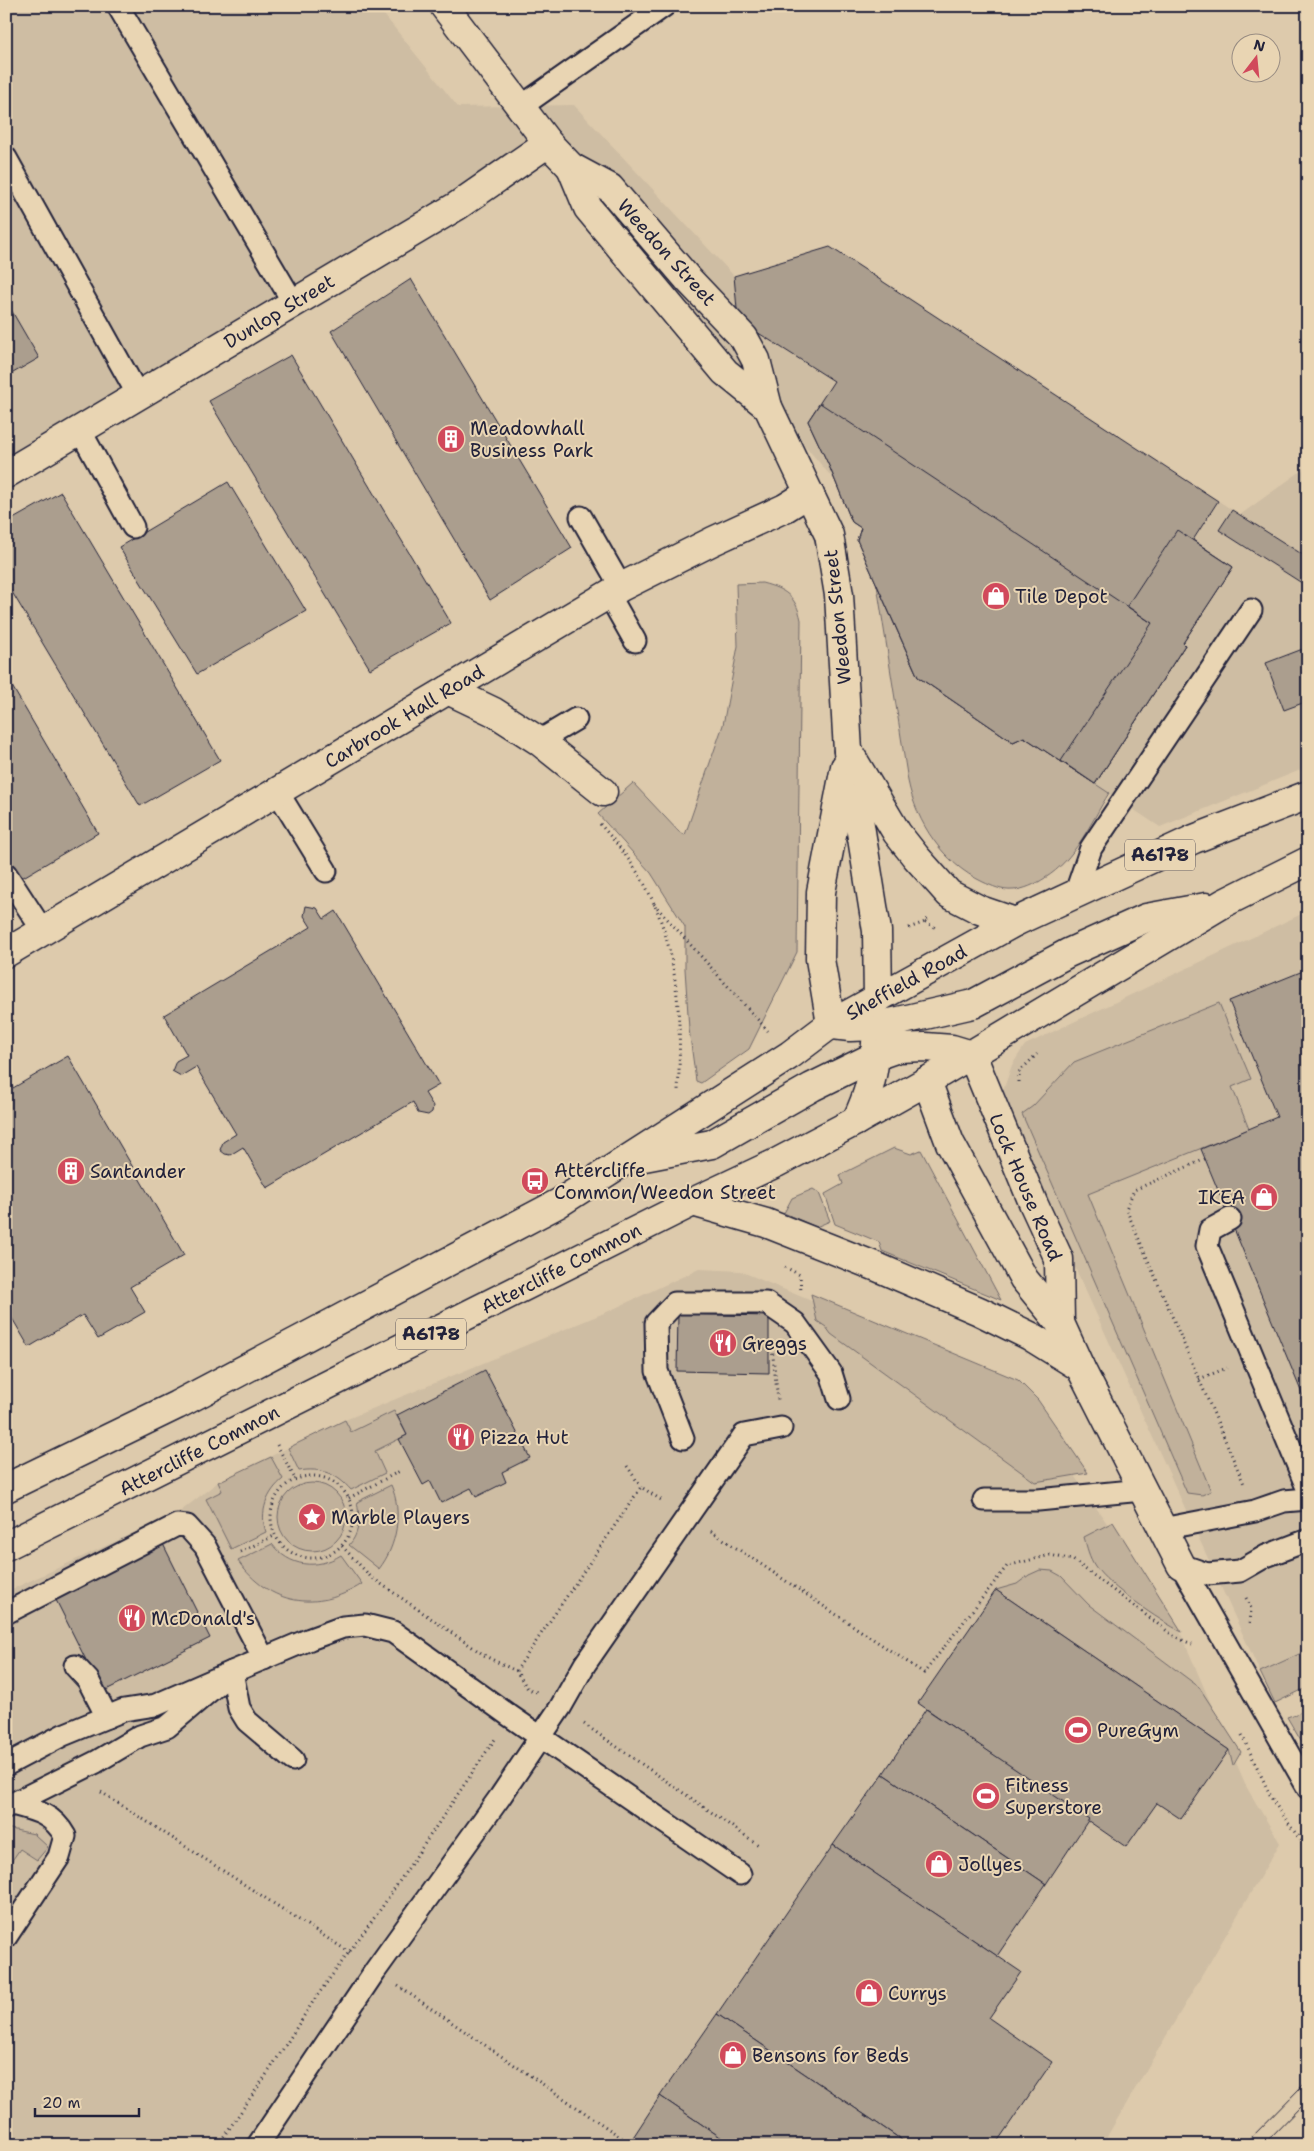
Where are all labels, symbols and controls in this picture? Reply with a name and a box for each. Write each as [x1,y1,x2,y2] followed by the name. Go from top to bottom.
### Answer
[1232,32,1282,82] north arrow
[1252,35,1267,56] text: N
[612,193,721,311] street label: Weedon Street
[219,269,339,354] street label: Dunlop Street
[470,416,594,463] place label: Meadowhall Business Park
[436,424,466,454] building icon: Meadowhall Business Park
[818,548,857,686] street label: Weedon Street
[981,581,1011,611] shop icon: Tile Depot
[1015,584,1108,609] place label: Tile Depot
[320,659,489,774] street label: Carbrook Hall Road
[1125,840,1195,870] road number: A6178
[841,939,971,1026] street label: Sheffield Road
[983,1110,1068,1265] street label: Lock House Road
[56,1156,86,1186] building icon: Santander
[554,1158,776,1205] place label: Attercliffe Common/Weedon Street
[90,1159,186,1184] place label: Santander
[520,1166,550,1196] bus stop icon: Attercliffe Common/Weedon Street
[1249,1182,1279,1212] shop icon: IKEA
[1198,1185,1245,1210] place label: IKEA
[477,1217,646,1320] street label: Attercliffe Common
[396,1318,466,1350] road number: A6178
[708,1328,738,1358] restaurant icon: Greggs
[742,1331,807,1356] place label: Greggs
[115,1399,284,1502] street label: Attercliffe Common
[446,1422,476,1452] restaurant icon: Pizza Hut
[480,1425,569,1450] place label: Pizza Hut
[297,1502,327,1532] place icon: Marble Players
[331,1505,470,1530] place label: Marble Players
[117,1603,147,1633] restaurant icon: McDonald's
[151,1606,255,1631] place label: McDonald's
[1063,1715,1093,1745] sports icon: PureGym
[1097,1718,1179,1743] place label: PureGym
[1005,1773,1102,1820] place label: Fitness Superstore
[971,1781,1001,1811] sports icon: Fitness Superstore
[924,1849,954,1879] shop icon: Jollyes
[958,1852,1022,1877] place label: Jollyes
[854,1978,884,2008] shop icon: Currys
[888,1981,947,2006] place label: Currys
[718,2040,748,2070] shop icon: Bensons for Beds
[752,2043,909,2068] place label: Bensons for Beds
[35,2086,139,2118] scale bar
[42,2093,81,2113] text: 20 m

